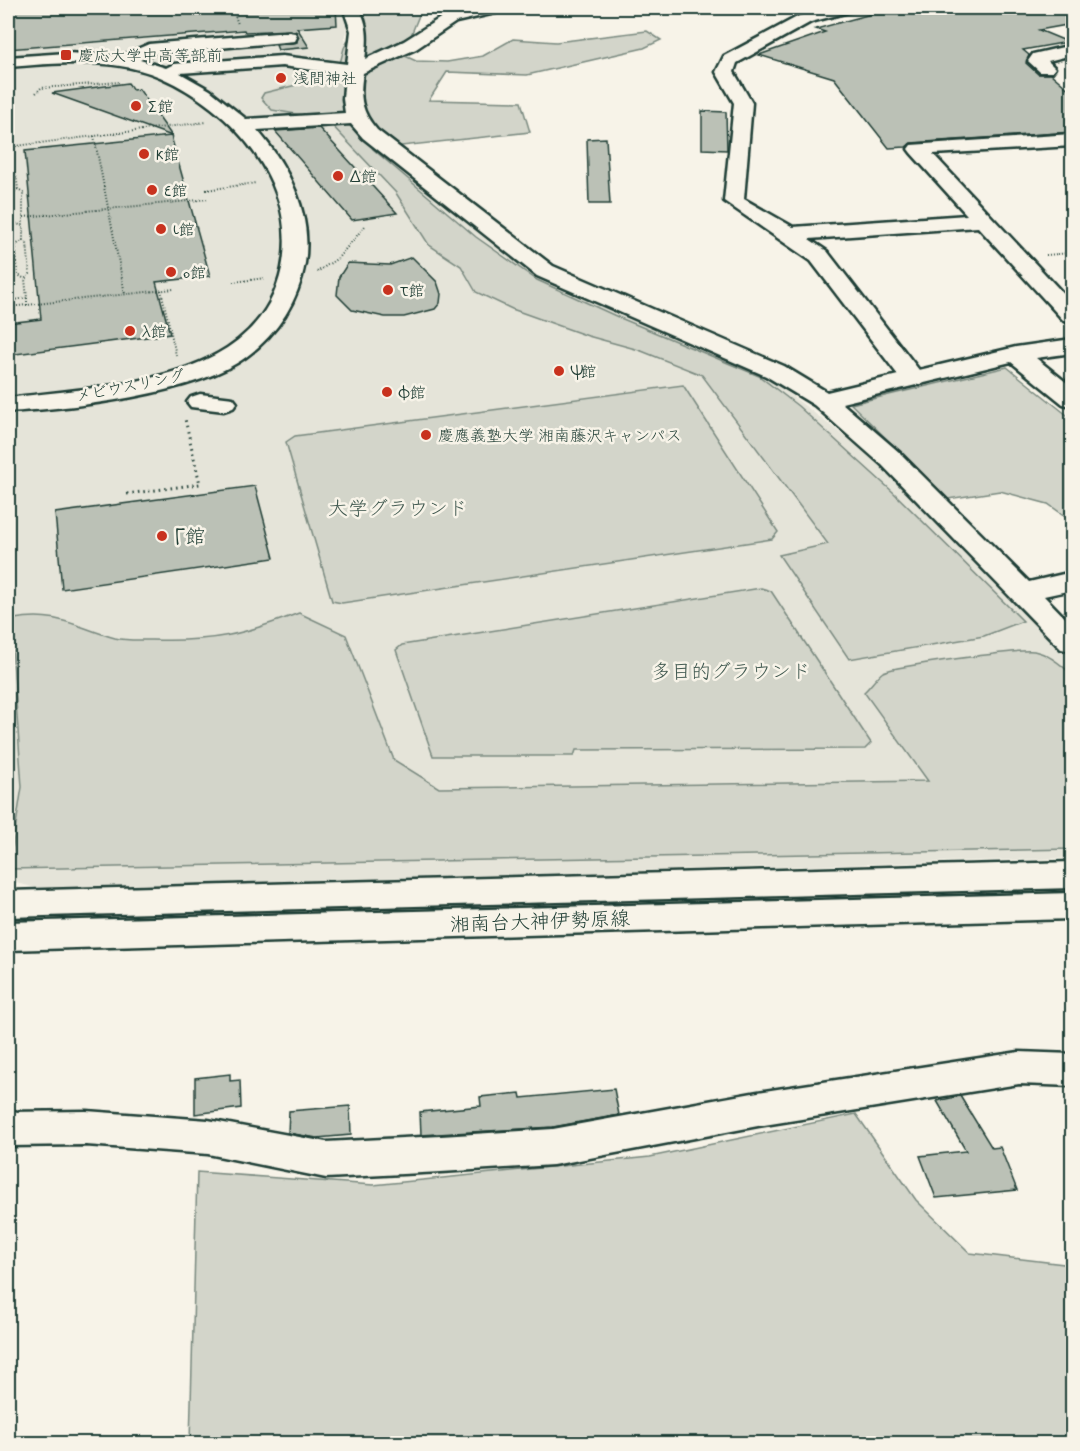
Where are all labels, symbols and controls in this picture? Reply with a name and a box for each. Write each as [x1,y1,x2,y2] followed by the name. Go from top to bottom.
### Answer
[78,46,222,67] place label: 慶応大学中高等部前
[59,48,73,62] marker: 慶応大学中高等部前
[293,69,357,90] place label: 浅間神社
[274,71,288,85] marker: 浅間神社
[148,97,174,118] place label: Σ館
[129,99,143,113] marker: Σ館
[156,145,180,166] place label: κ館
[137,147,151,161] marker: κ館
[350,167,377,188] place label: Δ館
[331,169,345,183] marker: Δ館
[164,181,187,202] place label: ε館
[145,183,159,197] marker: ε館
[173,220,195,241] place label: ι館
[154,222,168,236] marker: ι館
[183,263,206,284] place label: ο館
[164,265,178,279] marker: ο館
[399,281,424,302] place label: τ館
[381,283,395,297] marker: τ館
[142,322,167,343] place label: λ館
[123,324,137,338] marker: λ館
[570,362,597,383] place label: Ψ館
[552,364,566,378] marker: Ψ館
[74,366,187,407] street label: メビウスリング
[398,383,426,404] place label: Φ館
[380,385,394,399] marker: Φ館
[438,426,682,447] place label: 慶應義塾大学 湘南藤沢キャンパス
[419,428,433,442] marker: 慶應義塾大学 湘南藤沢キャンパス
[328,496,468,523] park label: 大学グラウンド
[174,524,205,551] place label: Γ館
[155,529,169,543] marker: Γ館
[651,659,811,686] park label: 多目的グラウンド
[450,906,630,939] street label: 湘南台大神伊勢原線

